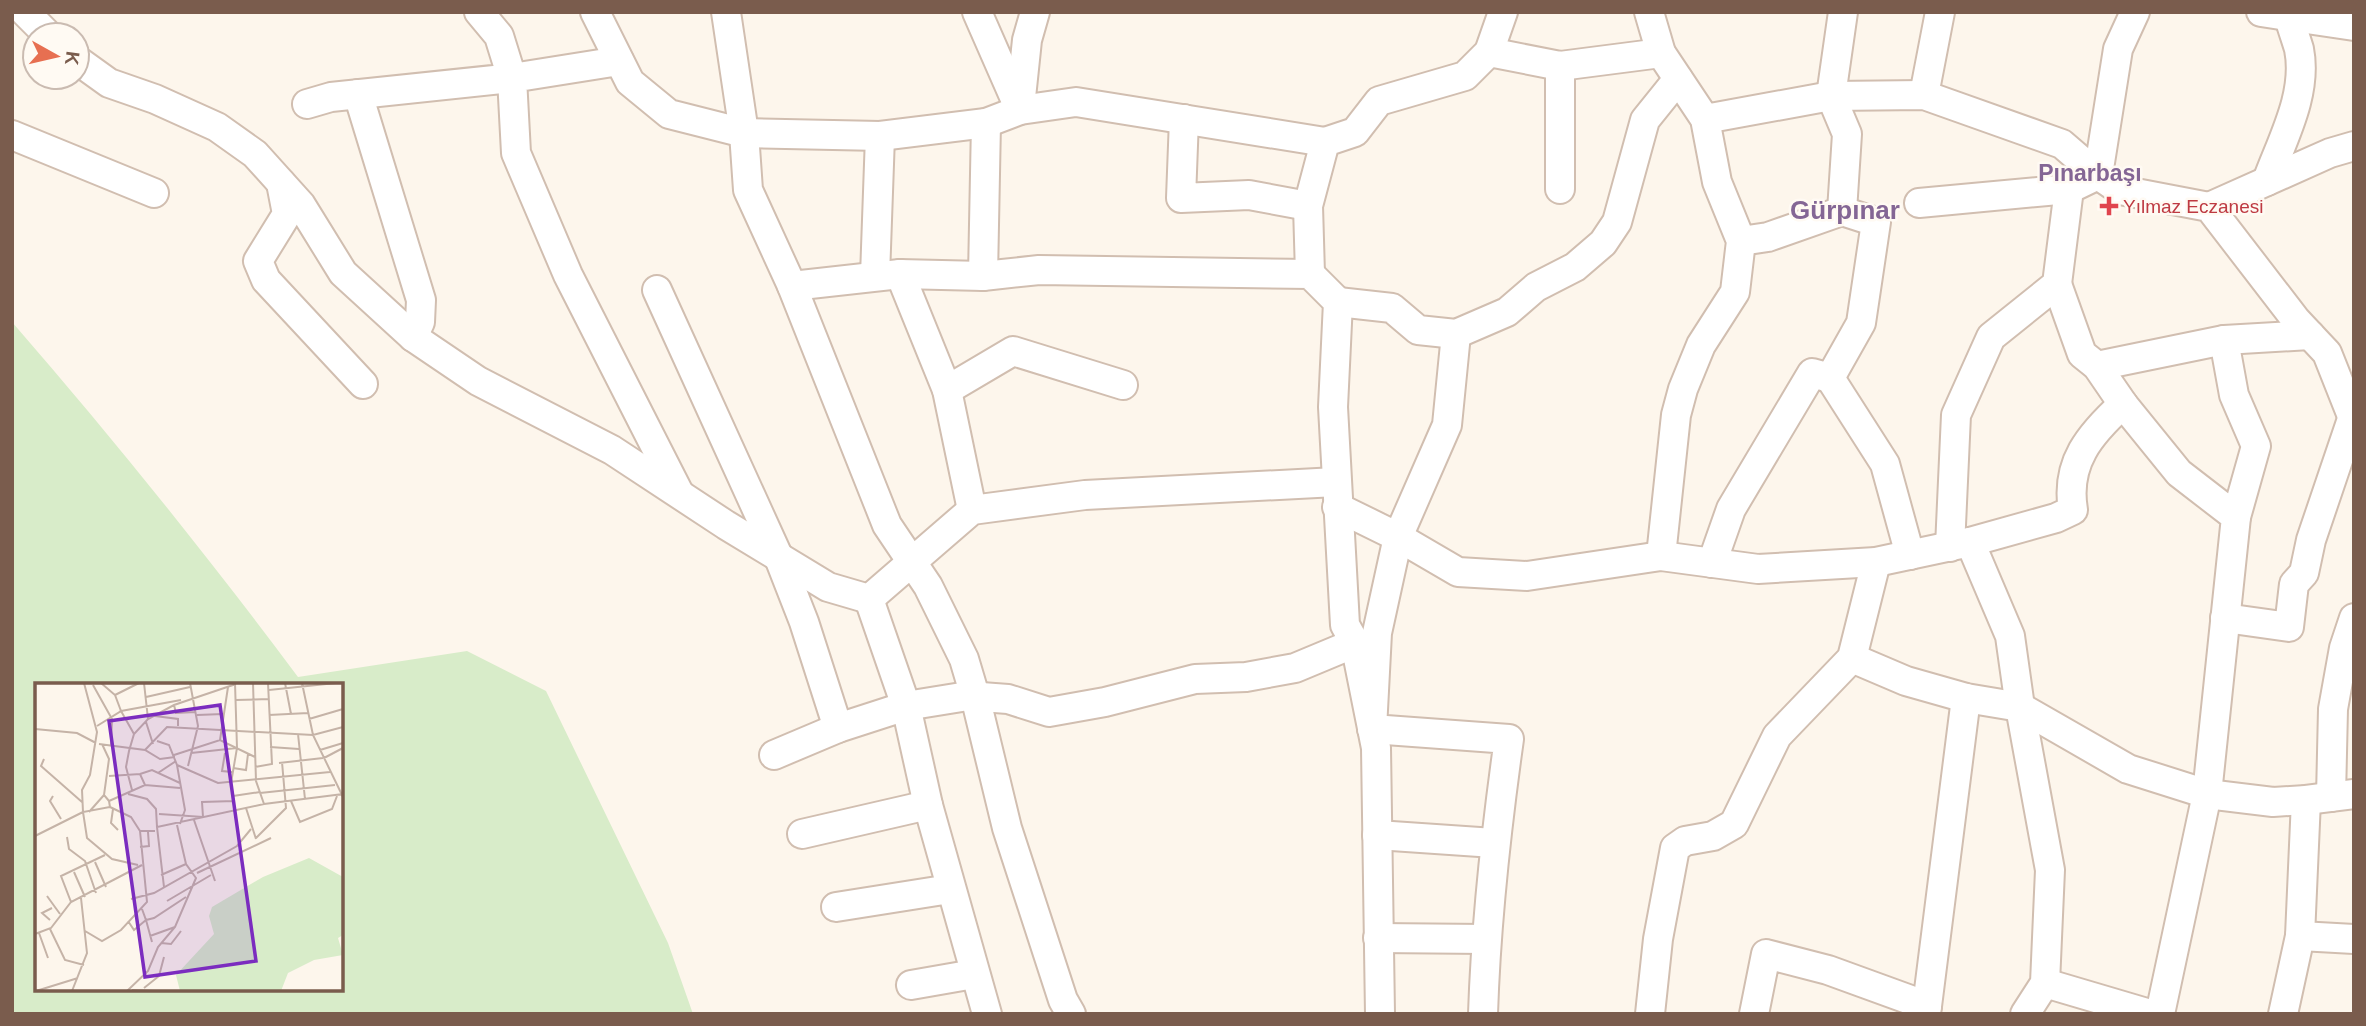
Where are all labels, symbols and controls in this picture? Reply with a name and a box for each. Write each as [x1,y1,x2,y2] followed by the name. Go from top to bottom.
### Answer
[21,21,91,91] north arrow
[61,50,84,67] text: K
[2038,160,2142,186] district label: Pınarbaşı
[1790,195,1900,225] district label: Gürpınar
[2123,196,2263,217] place label: Yılmaz Eczanesi
[2101,198,2117,214] marker: Yılmaz Eczanesi
[35,683,343,991] inset map

